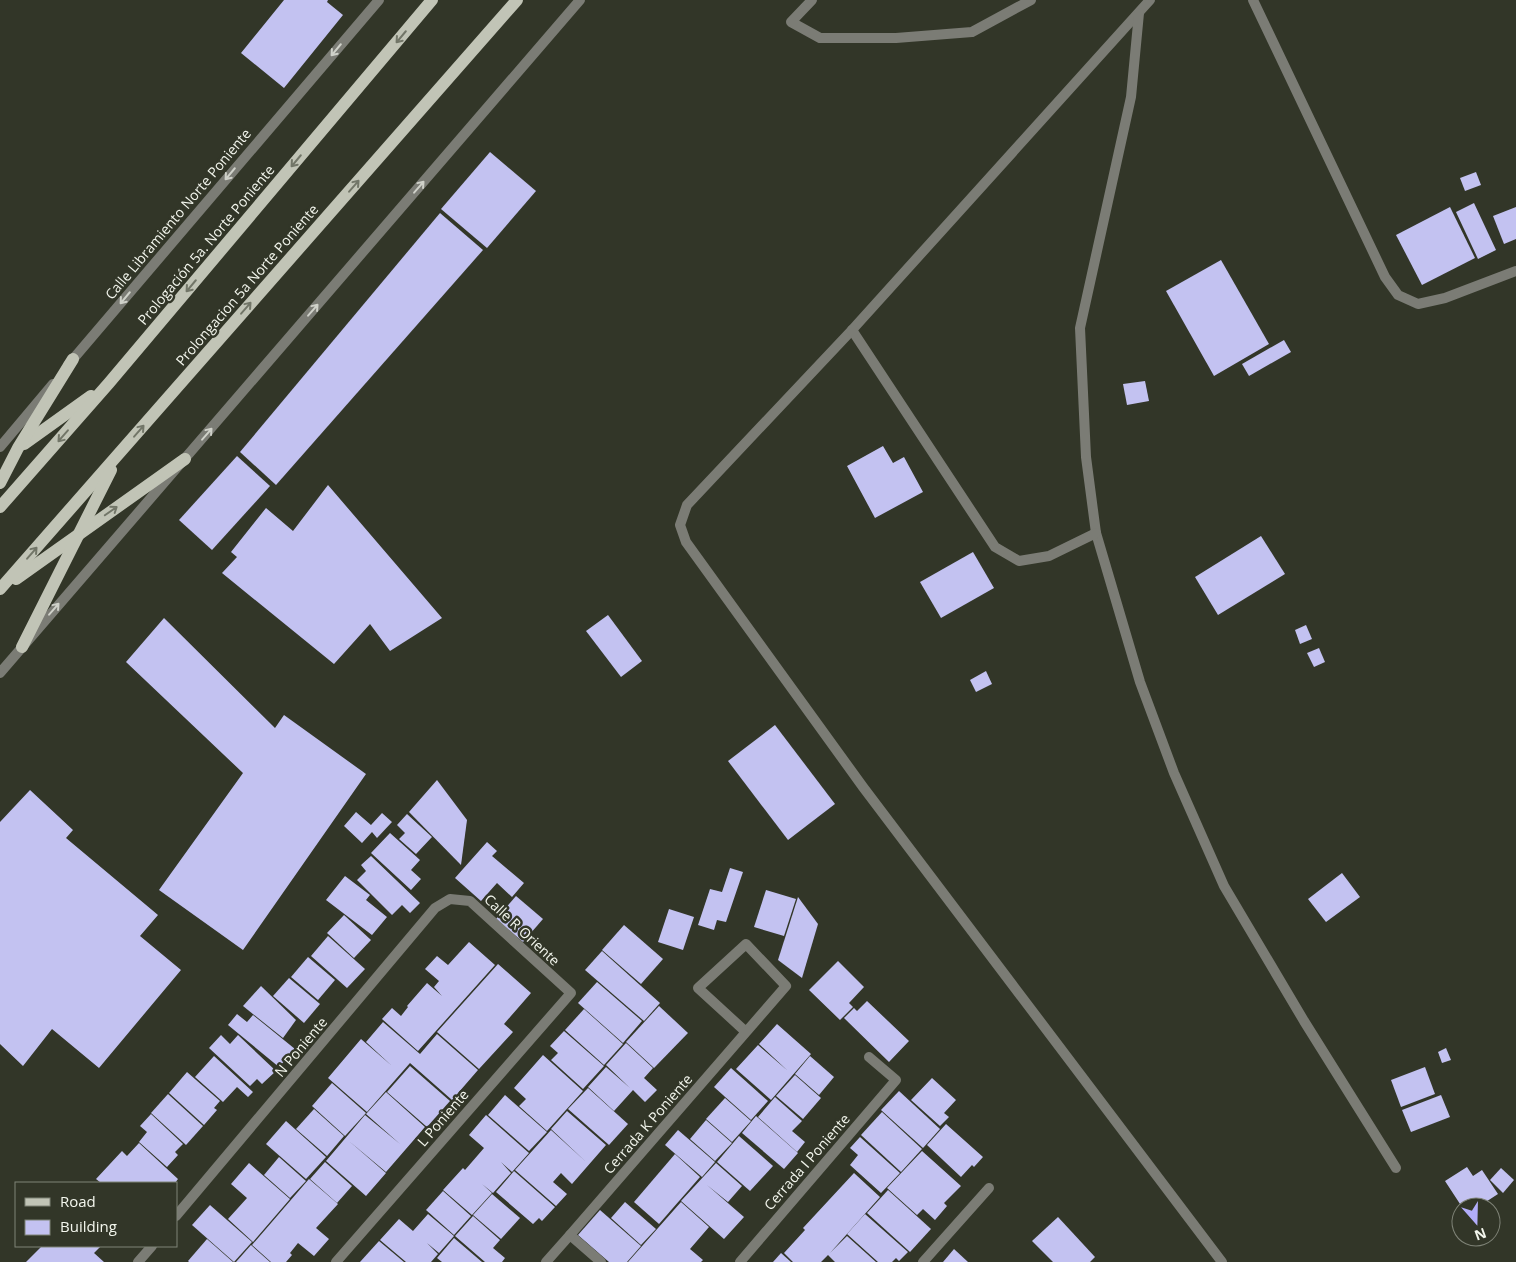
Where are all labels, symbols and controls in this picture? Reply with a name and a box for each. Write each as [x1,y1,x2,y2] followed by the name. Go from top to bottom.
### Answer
[395,31,406,44] one-way arrow
[330,44,341,57] one-way arrow
[100,124,255,303] street label: Calle Libramiento Norte Poniente
[290,155,302,168] one-way arrow
[133,161,278,329] street label: Prologación 5a. Norte Poniente
[225,168,236,181] one-way arrow
[348,180,359,193] one-way arrow
[413,181,424,194] one-way arrow
[171,200,322,369] street label: Prolongacion 5a Norte Poniente
[185,279,197,292] one-way arrow
[120,291,131,304] one-way arrow
[241,302,252,315] one-way arrow
[307,304,318,317] one-way arrow
[133,424,145,437] one-way arrow
[201,427,213,440] one-way arrow
[57,429,68,442] one-way arrow
[104,506,118,516] one-way arrow
[26,546,38,559] one-way arrow
[49,603,60,616] one-way arrow
[480,890,564,970] street label: Calle R Oriente
[270,1013,331,1081] street label: N Poniente
[599,1070,696,1178] street label: Cerrada K Poniente
[413,1085,473,1150] street label: L Poniente
[760,1109,854,1214] street label: Cerrada I Poniente
[15,1182,178,1247] legend
[60,1191,96,1211] text: Road
[1451,1197,1501,1247] north arrow
[60,1216,117,1236] text: Building
[1472,1224,1489,1246] text: N

